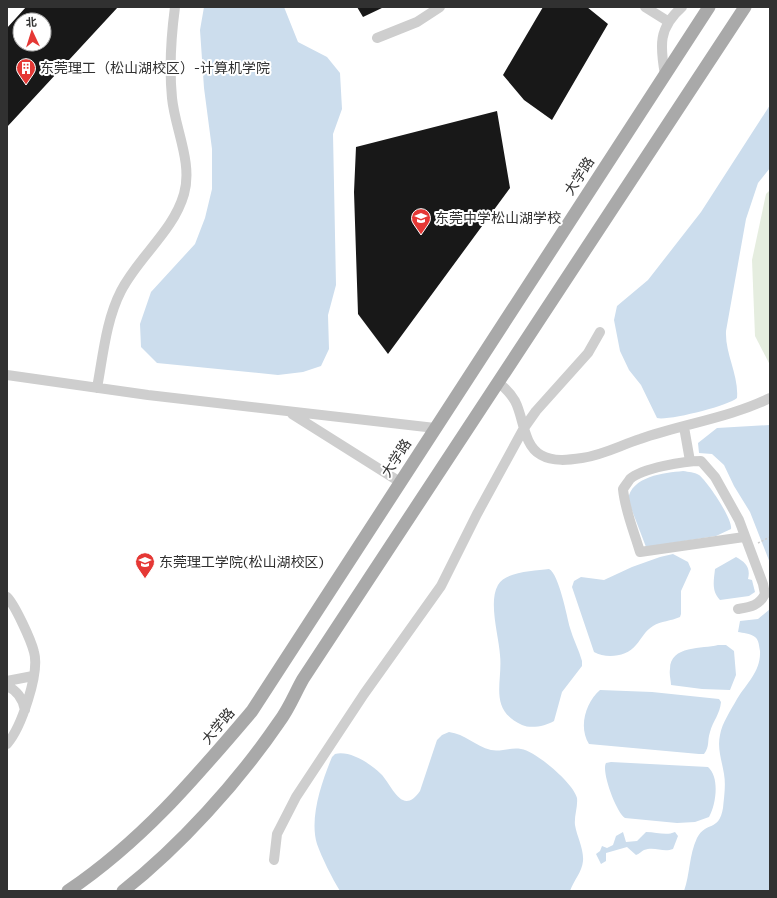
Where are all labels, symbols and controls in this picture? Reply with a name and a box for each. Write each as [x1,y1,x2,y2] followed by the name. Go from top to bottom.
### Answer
[12,12,52,52] north arrow
[25,15,37,28] text: 北
[15,57,37,85] building icon: 东莞理工（松山湖校区）-计算机学院
[40,59,270,76] place label: 东莞理工（松山湖校区）-计算机学院
[560,153,597,198] street label: 大学路
[410,207,432,235] school or university icon: 东莞中学松山湖学校
[435,209,561,226] place label: 东莞中学松山湖学校
[377,435,414,480] street label: 大学路
[134,551,156,579] school or university icon: 东莞理工学院(松山湖校区)
[159,553,324,570] place label: 东莞理工学院(松山湖校区)
[198,704,238,747] street label: 大学路

